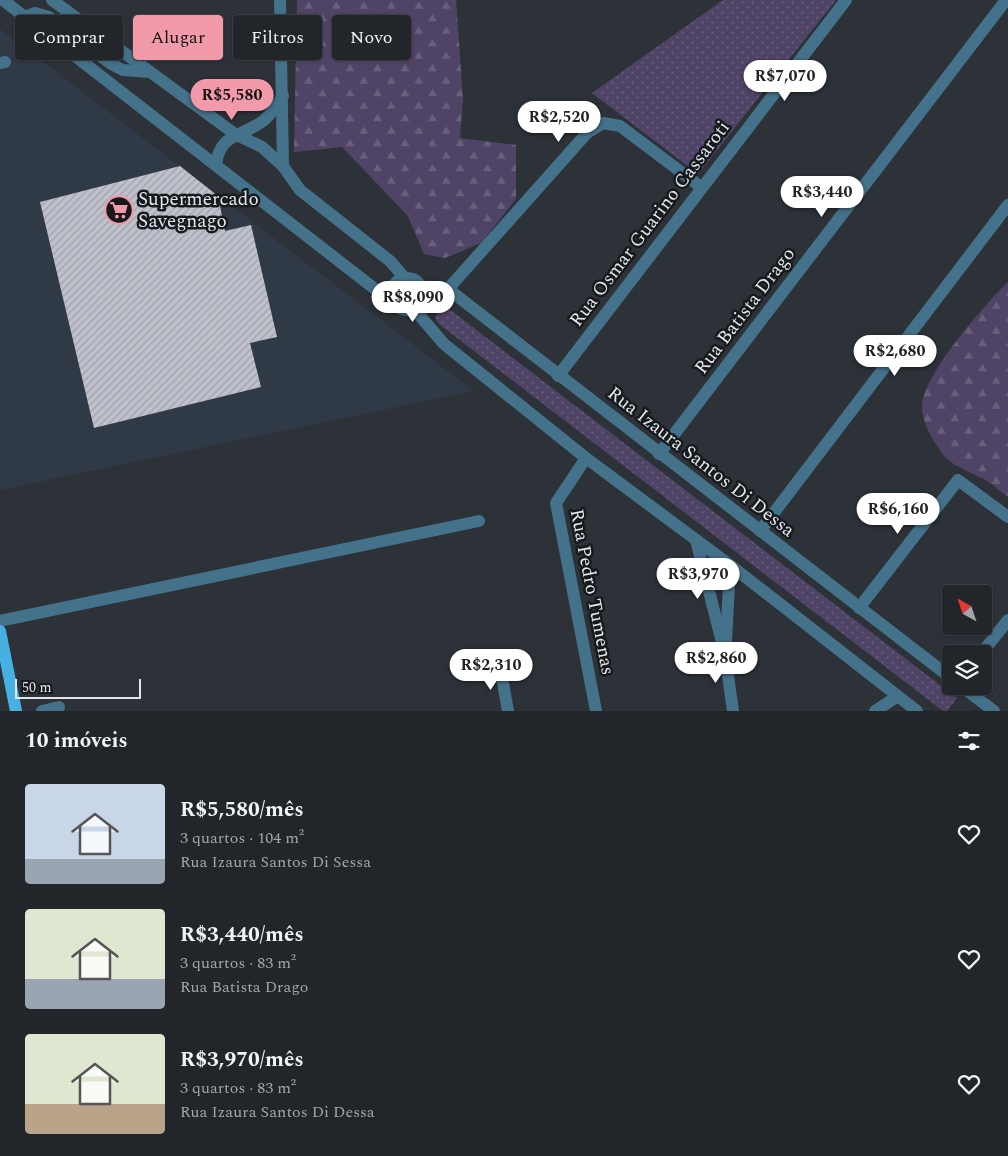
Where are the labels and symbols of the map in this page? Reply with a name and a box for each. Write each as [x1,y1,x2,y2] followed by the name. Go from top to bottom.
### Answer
[739,59,831,102] pin: R$7,070
[186,78,278,121] pin: R$5,580
[513,100,605,143] pin: R$2,520
[563,115,737,333] street label: Rua Osmar Guarino Cassaroti
[776,176,868,218] pin: R$3,440
[138,185,259,236] place label: Supermercado Savegnago
[104,195,134,225] supermarket icon: Supermercado Savegnago
[687,241,803,381] street label: Rua Batista Drago
[367,280,459,323] pin: R$8,090
[849,334,941,377] pin: R$2,680
[601,379,802,545] street label: Rua Izaura Santos Di Dessa
[852,492,944,535] pin: R$6,160
[562,506,622,678] street label: Rua Pedro Tumenas
[652,558,744,600] pin: R$3,970
[942,585,992,635] north arrow
[670,642,762,684] pin: R$2,860
[445,648,537,691] pin: R$2,310
[15,676,141,699] scale bar

